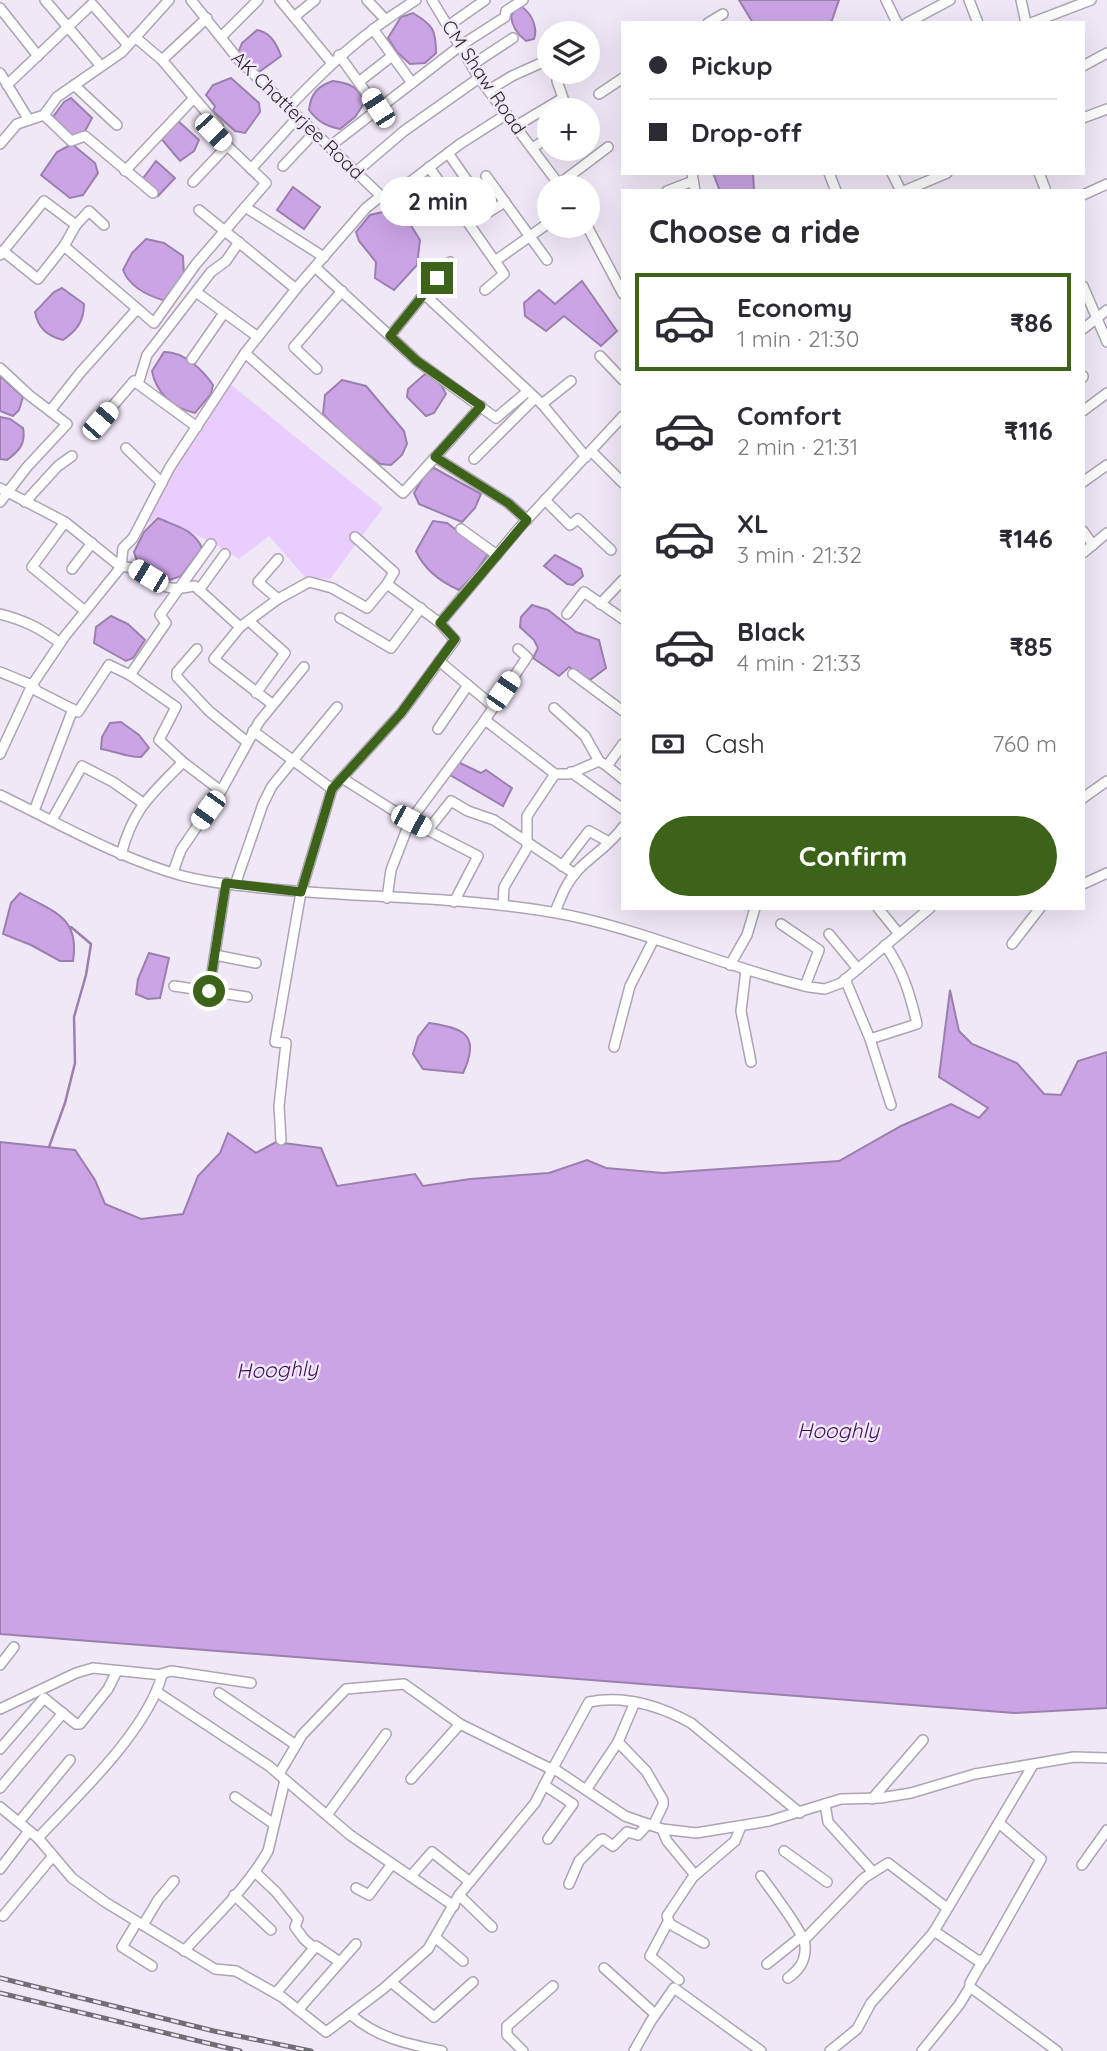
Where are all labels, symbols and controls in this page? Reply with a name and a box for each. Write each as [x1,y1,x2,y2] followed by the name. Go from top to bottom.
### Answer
[437,15,531,139] street label: CM Shaw Road
[537,21,600,238] map controls
[537,21,600,84] button: layers
[227,46,369,184] street label: AK Chatterjee Road
[691,49,773,82] text: Pickup
[358,85,399,131] car
[537,98,600,161] button: +
[191,110,236,154] car
[691,116,802,149] text: Drop-off
[537,175,600,238] button: −
[379,176,495,226] callout: 2 min
[408,187,468,216] text: 2 min
[649,211,861,251] text: Choose a ride
[421,262,453,294] route end
[653,291,716,354] icon: car
[737,291,852,324] text: Economy
[1010,306,1053,339] text: ₹86
[737,324,859,353] text: 1 min · 21:30
[79,398,122,444] car
[653,399,716,462] icon: car
[737,399,842,432] text: Comfort
[1004,414,1053,447] text: ₹116
[737,432,858,461] text: 2 min · 21:31
[653,507,716,570] icon: car
[737,507,769,540] text: XL
[999,522,1053,555] text: ₹146
[737,540,862,569] text: 3 min · 21:32
[125,556,172,596] car
[653,615,716,678] icon: car
[737,615,806,648] text: Black
[1009,630,1053,663] text: ₹85
[737,648,861,677] text: 4 min · 21:33
[483,668,524,714] car
[649,725,687,763] icon: cash
[705,727,765,760] text: Cash
[993,729,1057,758] text: 760 m
[188,787,229,833] car
[388,802,435,840] car
[649,816,1057,896] button: Confirm
[193,975,225,1007] route start
[236,1355,319,1383] water label: Hooghly
[797,1417,880,1443] water label: Hooghly

